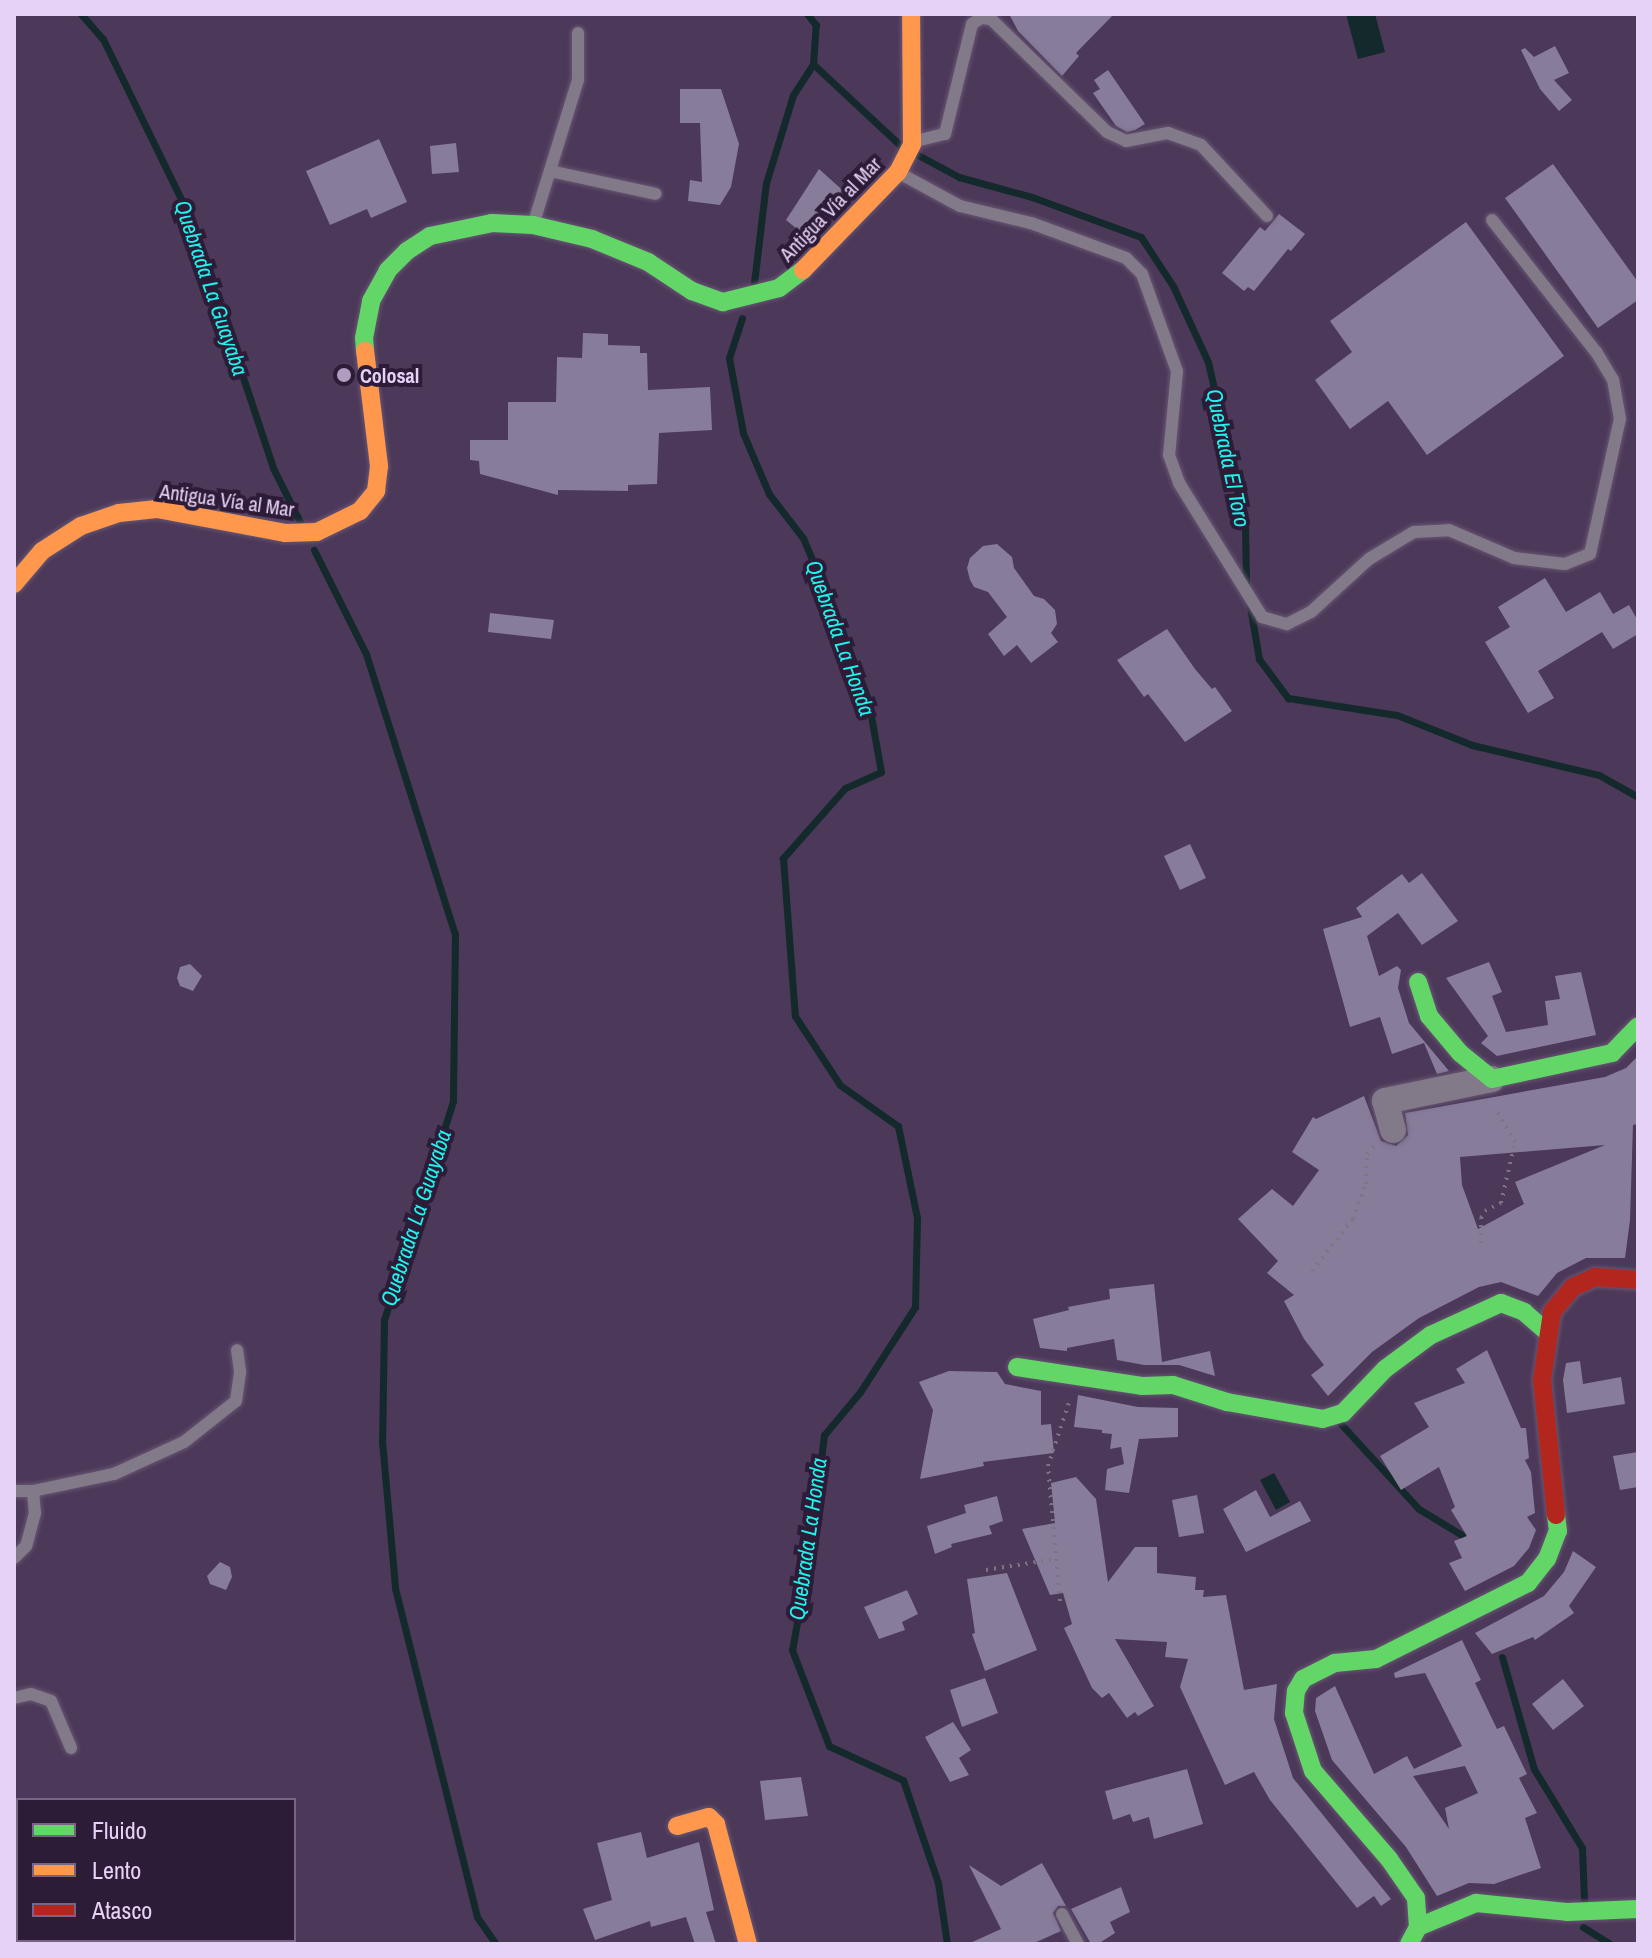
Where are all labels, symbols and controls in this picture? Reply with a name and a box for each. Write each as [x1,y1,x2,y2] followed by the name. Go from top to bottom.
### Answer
[774,152,886,266] street label: Antigua Vía al Mar
[169,197,253,379] water label: Quebrada La Guayaba
[360,363,419,387] place label: Colosal
[335,366,353,384] marker: Colosal
[1200,386,1256,530] water label: Quebrada El Toro
[158,479,296,521] street label: Antigua Vía al Mar
[800,557,880,719] water label: Quebrada La Honda
[375,1127,457,1309] water label: Quebrada La Guayaba
[784,1456,832,1622] water label: Quebrada La Honda
[16,1798,296,1942] legend
[92,1814,147,1846] text: Fluido
[92,1854,141,1886] text: Lento
[92,1894,152,1926] text: Atasco

